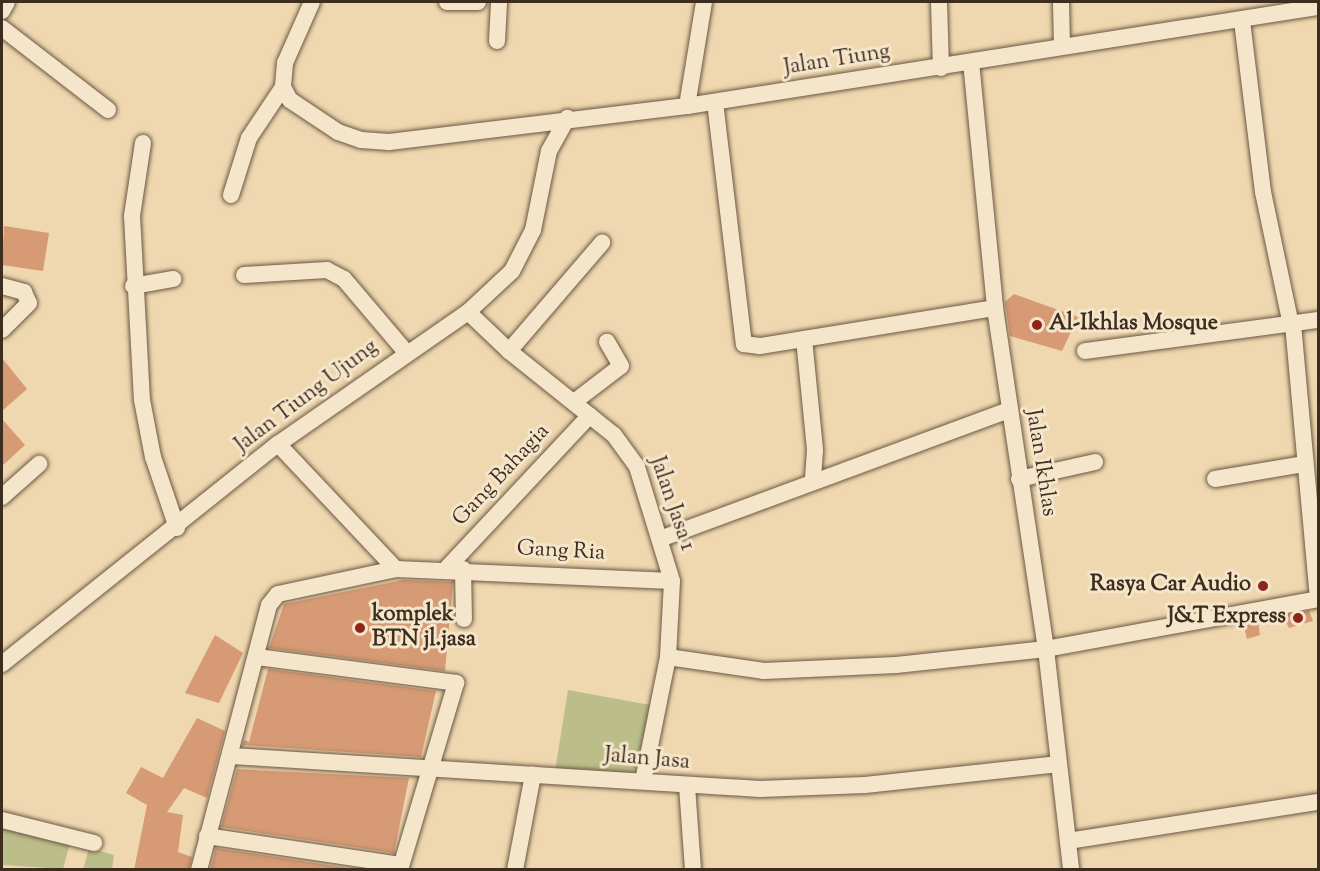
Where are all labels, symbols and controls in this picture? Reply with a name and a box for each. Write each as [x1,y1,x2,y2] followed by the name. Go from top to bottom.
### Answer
[782,40,892,82] street label: Jalan Tiung
[1049,312,1218,338] place label: Al-Ikhlas Mosque
[1030,318,1044,332] marker: Al-Ikhlas Mosque
[230,335,384,459] street label: Jalan Tiung Ujung
[1019,408,1061,518] street label: Jalan Ikhlas
[448,419,556,533] street label: Gang Bahagia
[643,453,699,555] street label: Jalan Jasa 1
[516,537,606,567] street label: Gang Ria
[1090,573,1251,599] place label: Rasya Car Audio
[1256,579,1270,593] marker: Rasya Car Audio
[372,602,476,654] place label: komplek BTN jl.jasa
[1167,605,1286,631] place label: J&T Express
[1291,611,1305,625] marker: J&T Express
[353,621,367,635] marker: komplek BTN jl.jasa
[603,743,691,777] street label: Jalan Jasa

